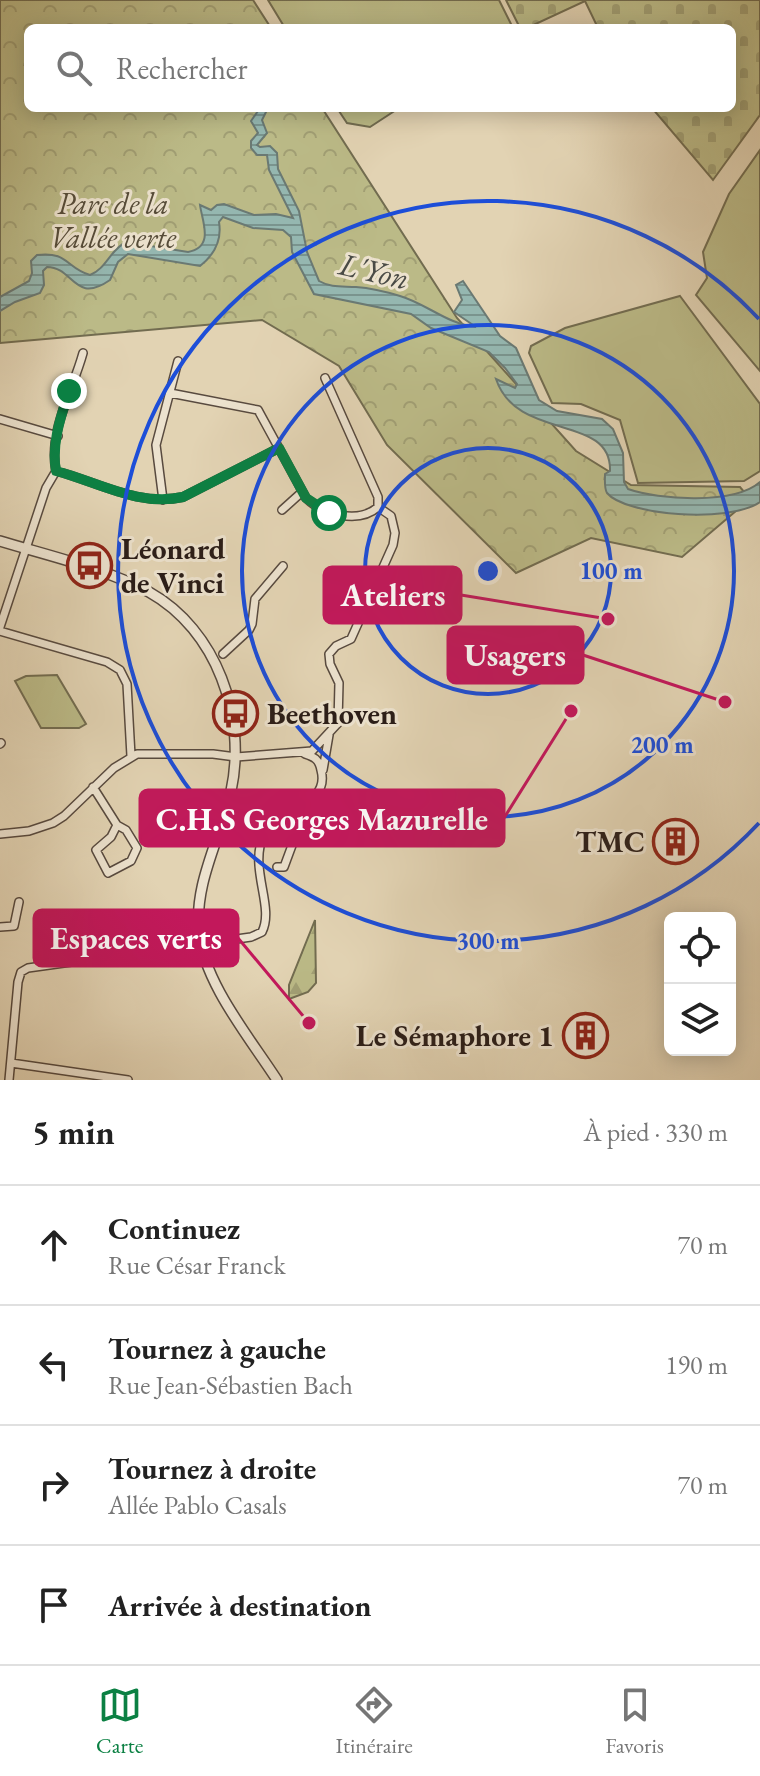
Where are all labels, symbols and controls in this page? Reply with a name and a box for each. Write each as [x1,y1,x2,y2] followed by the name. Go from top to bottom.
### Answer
[24,24,736,112] search box
[52,46,96,90] icon: search
[116,49,248,88] text: Rechercher
[50,184,177,257] park label: Parc de la Vallée verte
[334,242,413,299] water label: L'Yon
[51,373,87,409] route end
[311,495,347,531] route start
[121,529,226,602] place label: Léonard de Vinci
[66,541,114,589] bus stop icon: Léonard de Vinci
[579,555,643,586] text: 100 m
[474,557,502,585] centre of rings
[324,567,461,623] callout: Ateliers
[339,574,446,616] text: Ateliers
[448,627,583,683] callout: Usagers
[464,634,566,676] text: Usagers
[212,689,260,737] bus stop icon: Beethoven
[267,694,397,733] place label: Beethoven
[630,729,694,760] text: 200 m
[140,790,504,846] callout: C.H.S Georges Mazurelle
[156,798,488,840] text: C.H.S Georges Mazurelle
[652,817,700,865] building icon: TMC
[575,822,645,861] place label: TMC
[34,910,238,966] callout: Espaces verts
[664,912,736,1056] map controls
[664,912,736,984] button: locate
[50,917,222,959] text: Espaces verts
[456,925,520,956] text: 300 m
[664,984,736,1056] button: layers
[561,1011,609,1059] building icon: Le Sémaphore 1
[356,1016,554,1055] place label: Le Sémaphore 1
[32,1110,115,1154] text: 5 min
[583,1115,728,1149] text: À pied · 330 m
[108,1209,240,1248] text: Continuez
[32,1223,76,1267] icon: ahead
[678,1228,728,1262] text: 70 m
[108,1248,286,1282] text: Rue César Franck
[108,1329,326,1368] text: Tournez à gauche
[32,1343,76,1387] icon: left
[665,1348,728,1382] text: 190 m
[108,1368,353,1402] text: Rue Jean-Sébastien Bach
[108,1449,316,1488] text: Tournez à droite
[32,1463,76,1507] icon: right
[678,1468,728,1502] text: 70 m
[108,1488,287,1522] text: Allée Pablo Casals
[32,1583,76,1627] icon: arrive
[108,1586,371,1625] text: Arrivée à destination
[96,1683,143,1760] tab: Carte
[336,1683,413,1760] tab: Itinéraire
[605,1683,664,1760] tab: Favoris

